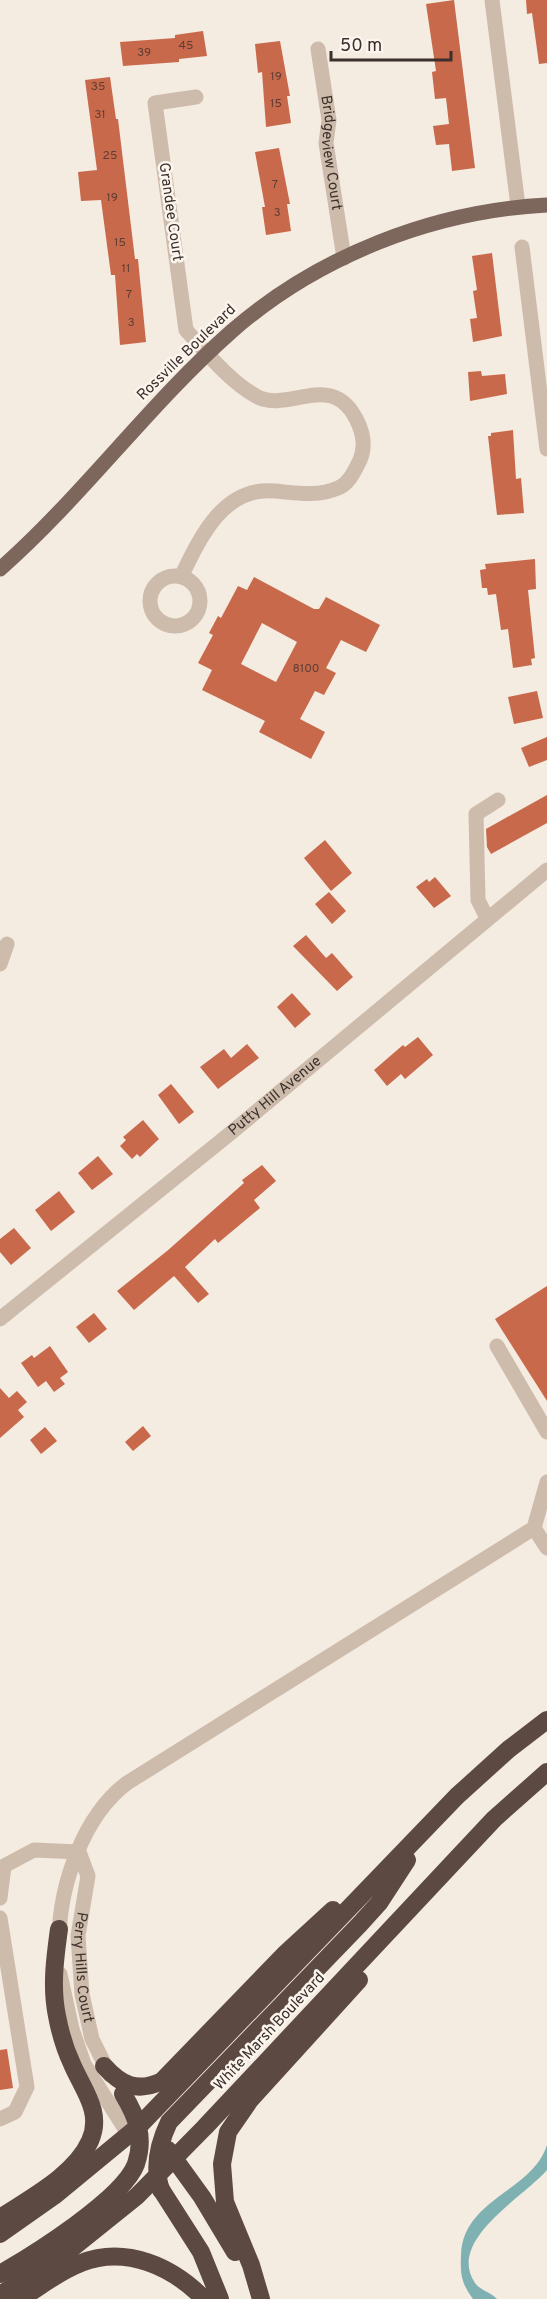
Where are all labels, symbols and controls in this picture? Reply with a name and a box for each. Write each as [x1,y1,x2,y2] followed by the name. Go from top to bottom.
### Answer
[331,24,451,62] scale bar
[340,35,382,58] text: 50 m
[179,38,193,54] house number: 45
[137,45,151,61] house number: 39
[270,69,282,85] house number: 19
[91,79,105,95] house number: 35
[316,94,346,212] street label: Bridgeview Court
[270,96,282,112] house number: 15
[94,107,106,123] house number: 31
[103,148,117,164] house number: 25
[154,161,186,263] street label: Grandee Court
[272,177,278,193] house number: 7
[106,190,118,206] house number: 19
[273,205,281,221] house number: 3
[114,235,126,251] house number: 15
[122,261,130,277] house number: 11
[126,287,132,303] house number: 7
[133,301,241,405] street label: Rossville Boulevard
[127,315,135,331] house number: 3
[292,661,320,677] house number: 8100
[225,1052,325,1140] street label: Putty Hill Avenue
[68,1910,98,2025] street label: Perry Hills Court
[210,1969,330,2095] street label: White Marsh Boulevard

